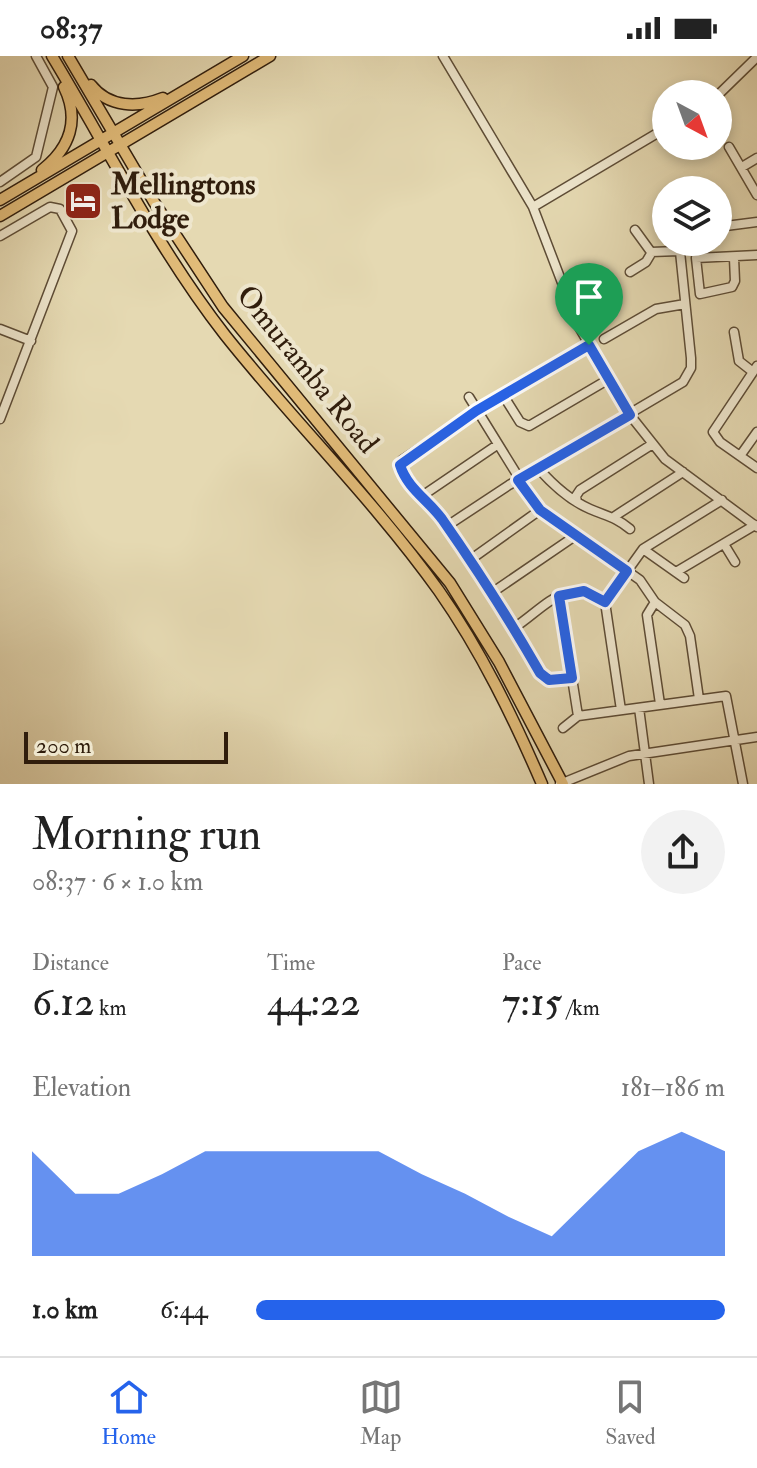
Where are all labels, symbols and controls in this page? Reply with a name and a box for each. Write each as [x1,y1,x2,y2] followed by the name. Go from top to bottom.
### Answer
[40,10,102,47] text: 08:37
[652,80,732,160] north arrow
[652,80,732,256] map controls
[110,166,255,237] place label: Mellingtons Lodge
[652,176,732,256] button: layers
[62,180,104,222] hotel icon: Mellingtons Lodge
[555,263,623,345] pin
[567,275,611,319] icon: arrive
[229,278,387,461] street label: Omuramba Road
[24,728,228,764] scale bar
[36,732,91,760] text: 200 m
[32,808,261,863] text: Morning run
[641,810,725,894] button: share
[32,866,203,898] text: 08:37 · 6 × 1.0 km
[32,949,109,977] text: Distance
[267,949,315,977] text: Time
[502,949,541,977] text: Pace
[32,977,94,1028] text: 6.12
[267,977,361,1028] text: 44:22
[502,977,562,1028] text: 7:15
[94,994,127,1022] text: km
[562,994,600,1022] text: /km
[32,1072,131,1104] text: Elevation
[621,1072,725,1104] text: 181–186 m
[32,1294,98,1326] text: 1.0 km
[160,1294,208,1326] text: 6:44
[101,1375,156,1451] tab: Home
[359,1375,403,1451] tab: Map
[605,1375,656,1451] tab: Saved

